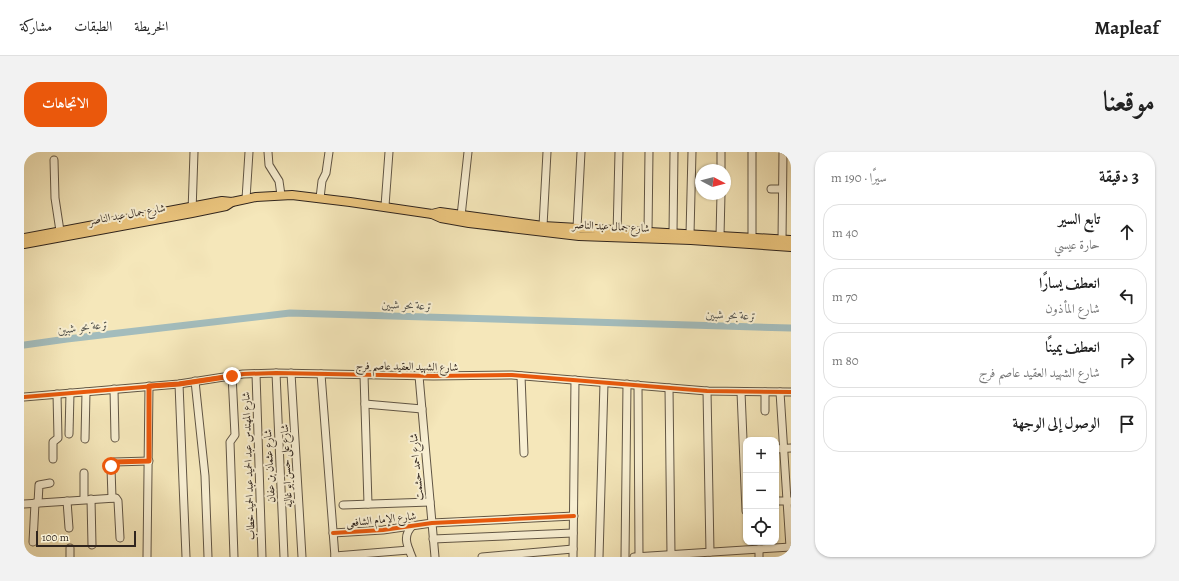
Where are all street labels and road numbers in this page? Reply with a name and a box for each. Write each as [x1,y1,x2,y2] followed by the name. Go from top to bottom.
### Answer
[87,200,167,231] street label: شارع جمال عبد الناصر
[571,217,650,238] street label: شارع جمال عبد الناصر
[355,358,458,378] street label: شارع الشهيد العقيد عاصم فرج
[238,391,261,540] street label: شارع المهندس عبد الحميد عبد الحميد خطاب
[277,424,298,508] street label: شارع على حسن ابو غاليه
[260,429,281,503] street label: شارع عثمان بن عفان
[406,433,429,501] street label: شارع احمد حشمت
[345,508,417,533] street label: شارع الإمام الشافعى

